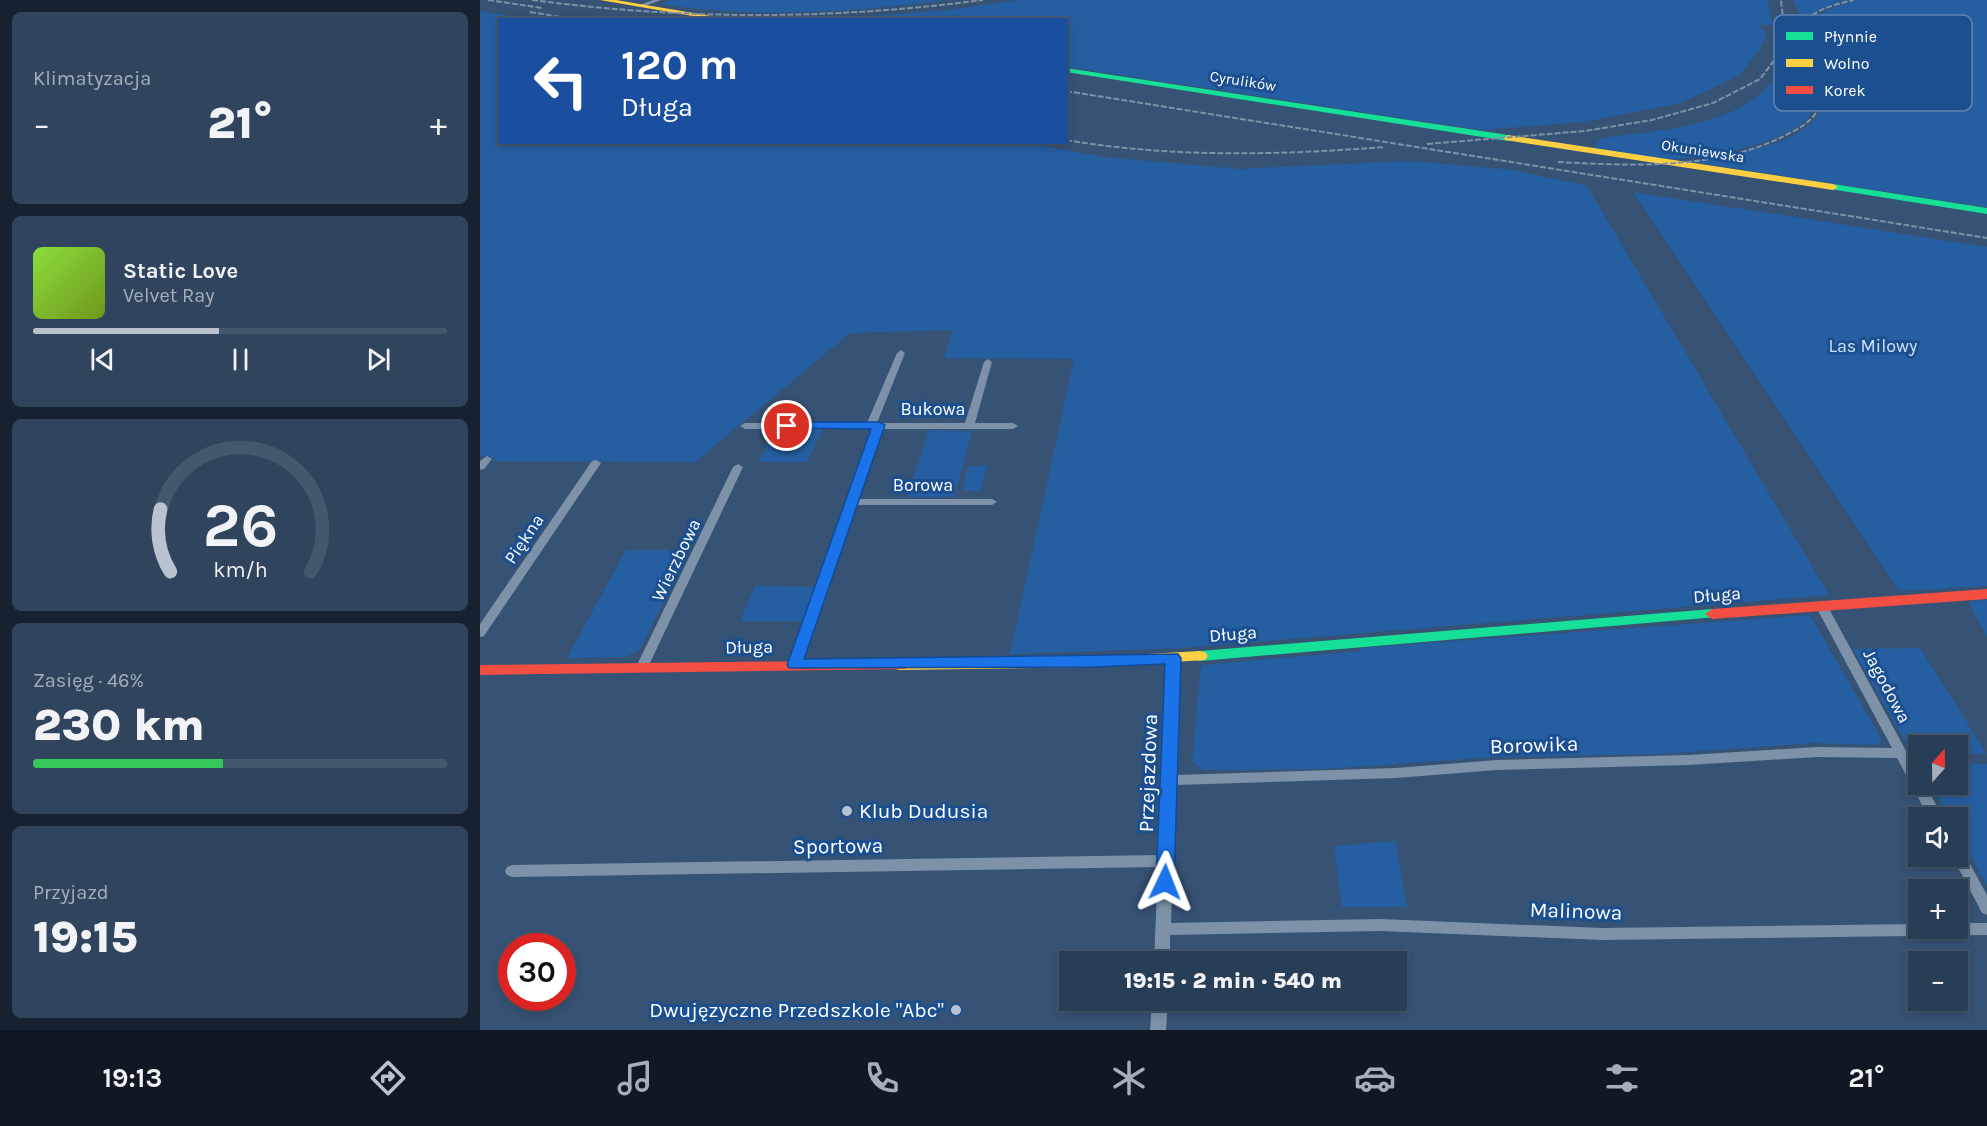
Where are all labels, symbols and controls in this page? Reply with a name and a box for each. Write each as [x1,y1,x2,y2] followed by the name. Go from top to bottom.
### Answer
[1774,15,1972,111] legend
[1824,27,1877,46] text: Płynnie
[621,40,738,90] text: 120 m
[522,42,600,120] icon: left
[1824,54,1869,73] text: Wolno
[33,67,151,90] text: Klimatyzacja
[1209,67,1278,95] street label: Cyrulików
[1824,81,1865,100] text: Korek
[621,91,693,123] text: Długa
[207,97,273,149] text: 21°
[33,105,50,143] text: −
[430,105,447,143] text: +
[1660,136,1746,166] street label: Okuniewska
[123,258,238,284] text: Static Love
[123,284,215,307] text: Velvet Ray
[1829,335,1918,357] park label: Las Milowy
[86,343,119,376] icon: previous
[224,343,257,376] icon: pause
[362,343,395,376] icon: next
[900,398,966,420] street label: Bukowa
[761,400,812,451] pin
[770,409,803,442] icon: arrive
[893,474,953,496] street label: Borowa
[202,489,278,562] text: 26
[499,510,549,568] street label: Piękna
[647,515,705,605] street label: Wierzbowa
[213,557,267,582] text: km/h
[1692,582,1742,608] street label: Długa
[1208,621,1258,647] street label: Długa
[725,636,773,658] street label: Długa
[1858,645,1916,727] street label: Jagodowa
[33,669,144,692] text: Zasięg · 46%
[33,699,205,751] text: 230 km
[1134,713,1162,833] street label: Przejazdowa
[1489,731,1579,759] street label: Borowika
[1908,735,1968,795] north arrow
[1908,735,1968,1011] map controls
[859,799,988,823] place label: Klub Dudusia
[840,804,854,818] marker: Klub Dudusia
[1908,807,1968,867] button: sound
[793,833,883,859] street label: Sportowa
[1133,850,1197,914] position arrow
[1908,879,1968,939] button: +
[33,881,109,904] text: Przyjazd
[1529,897,1623,925] street label: Malinowa
[33,911,137,963] text: 19:15
[498,933,576,1011] speed limit sign: 30
[1908,951,1968,1011] button: −
[1124,968,1342,994] text: 19:15 · 2 min · 540 m
[649,998,944,1022] place label: Dwujęzyczne Przedszkole "Abc"
[949,1003,963,1017] marker: Dwujęzyczne Przedszkole "Abc"
[367,1057,409,1099] icon: directions
[614,1057,656,1099] icon: music
[861,1057,903,1099] icon: phone
[1108,1057,1150,1099] icon: climate
[1354,1057,1396,1099] icon: car
[1601,1057,1643,1099] icon: filters
[102,1062,162,1094] text: 19:13
[1848,1062,1885,1094] text: 21°

